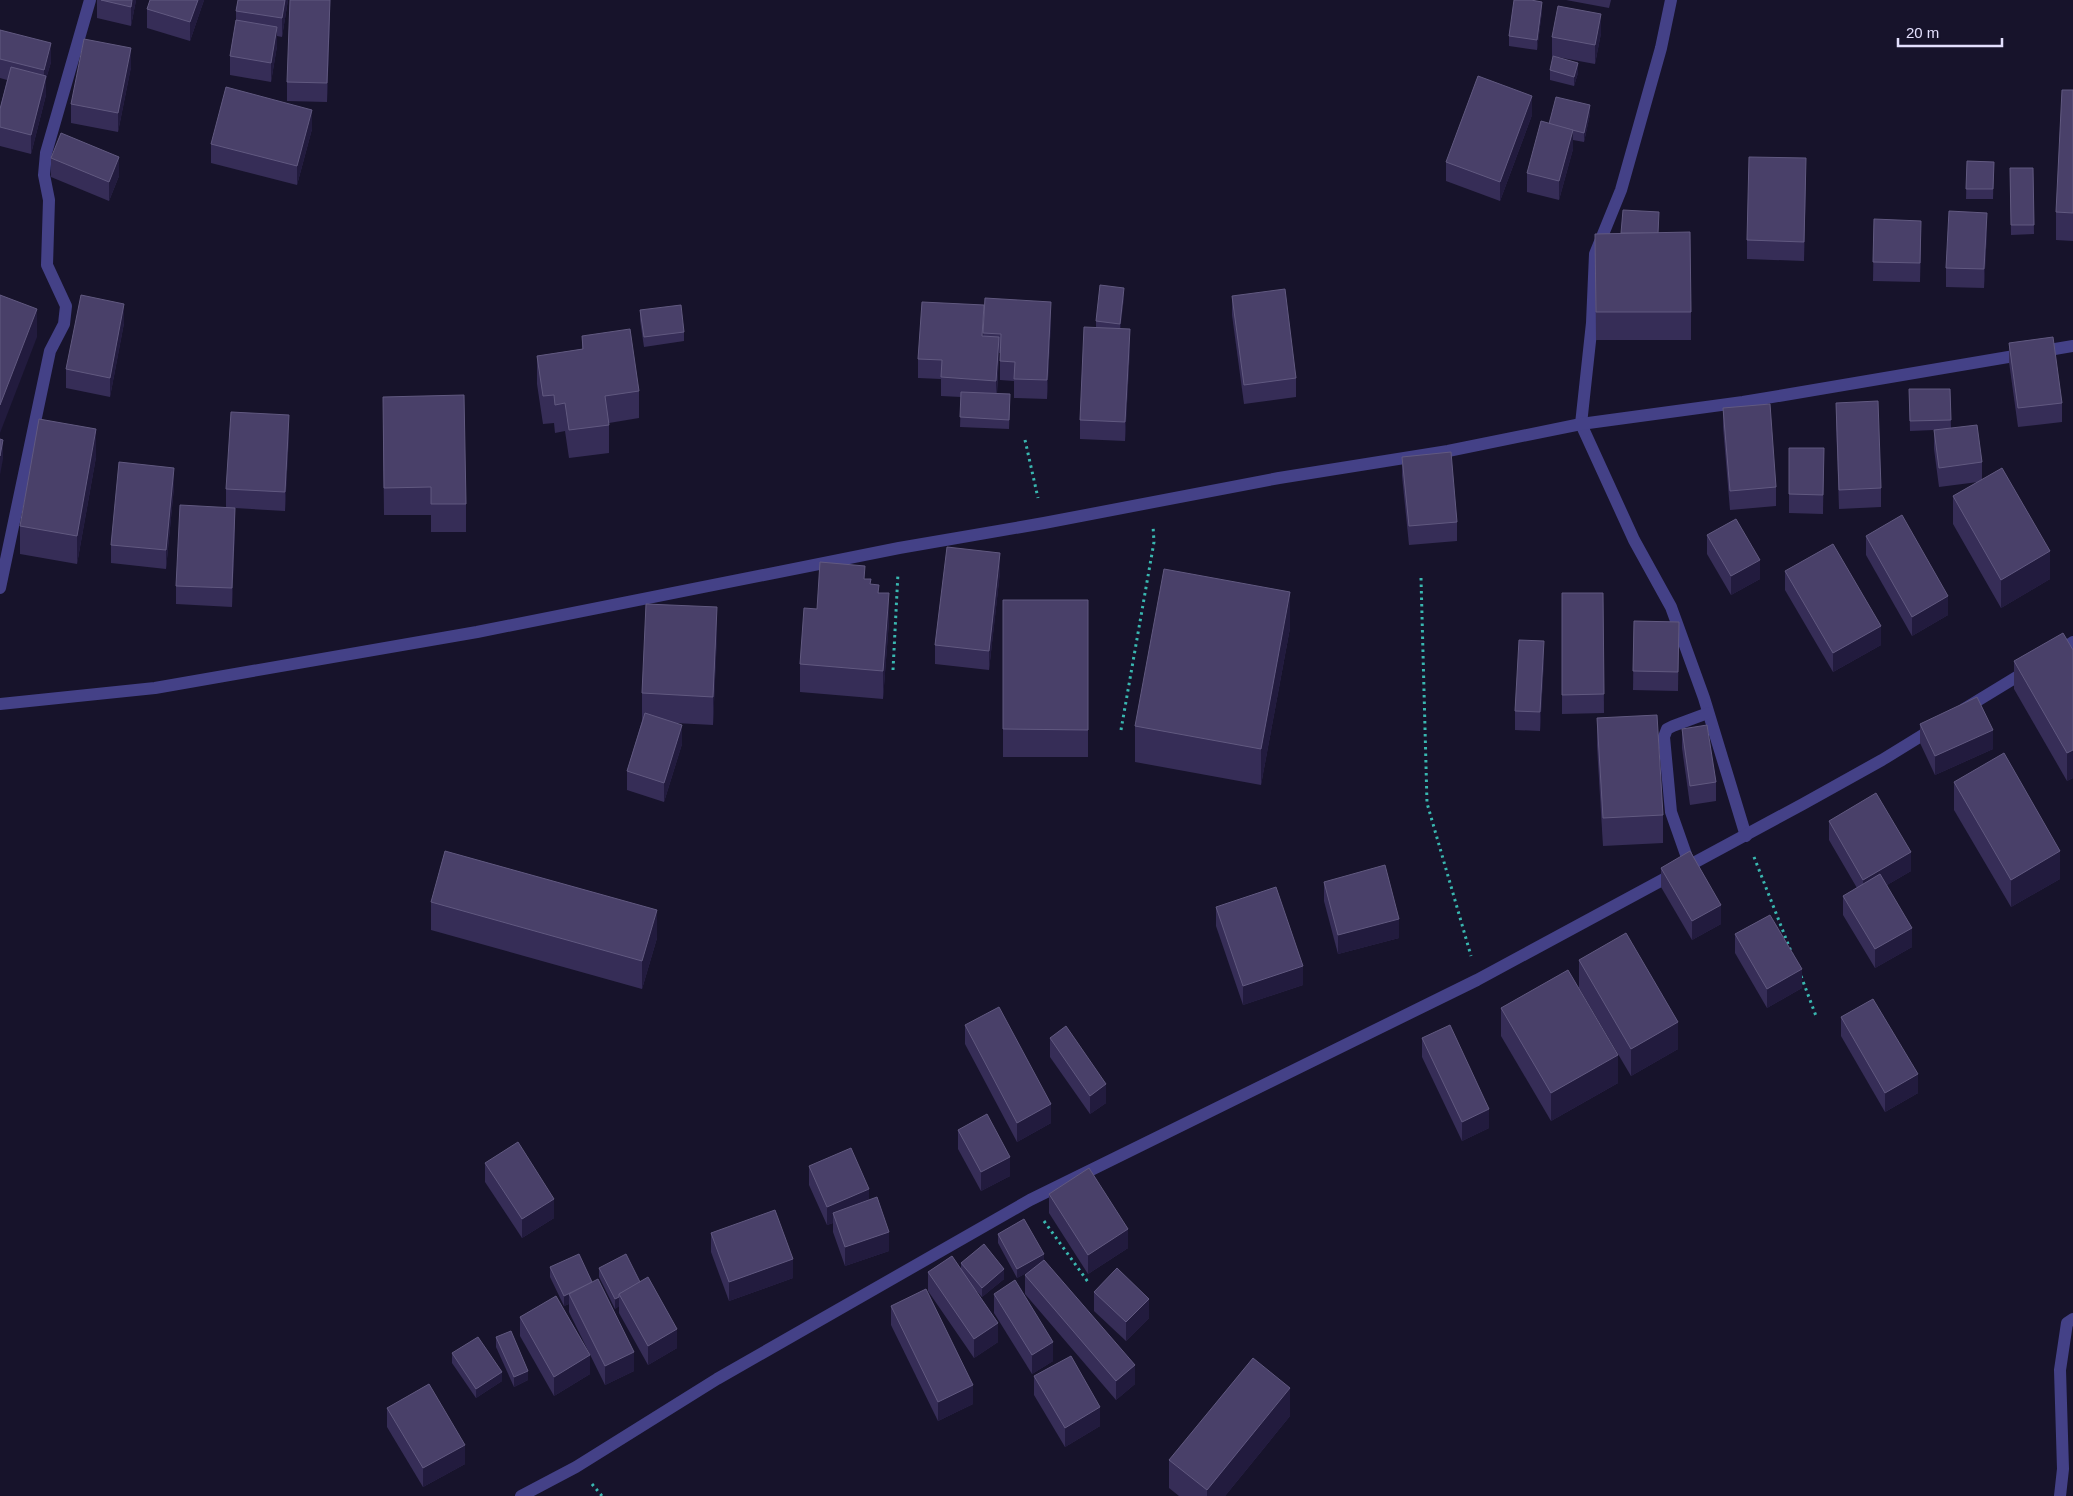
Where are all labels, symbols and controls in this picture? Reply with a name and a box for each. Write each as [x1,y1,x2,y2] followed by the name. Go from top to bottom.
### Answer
[1898,15,2002,47] scale bar
[1906,24,1939,41] text: 20 m

